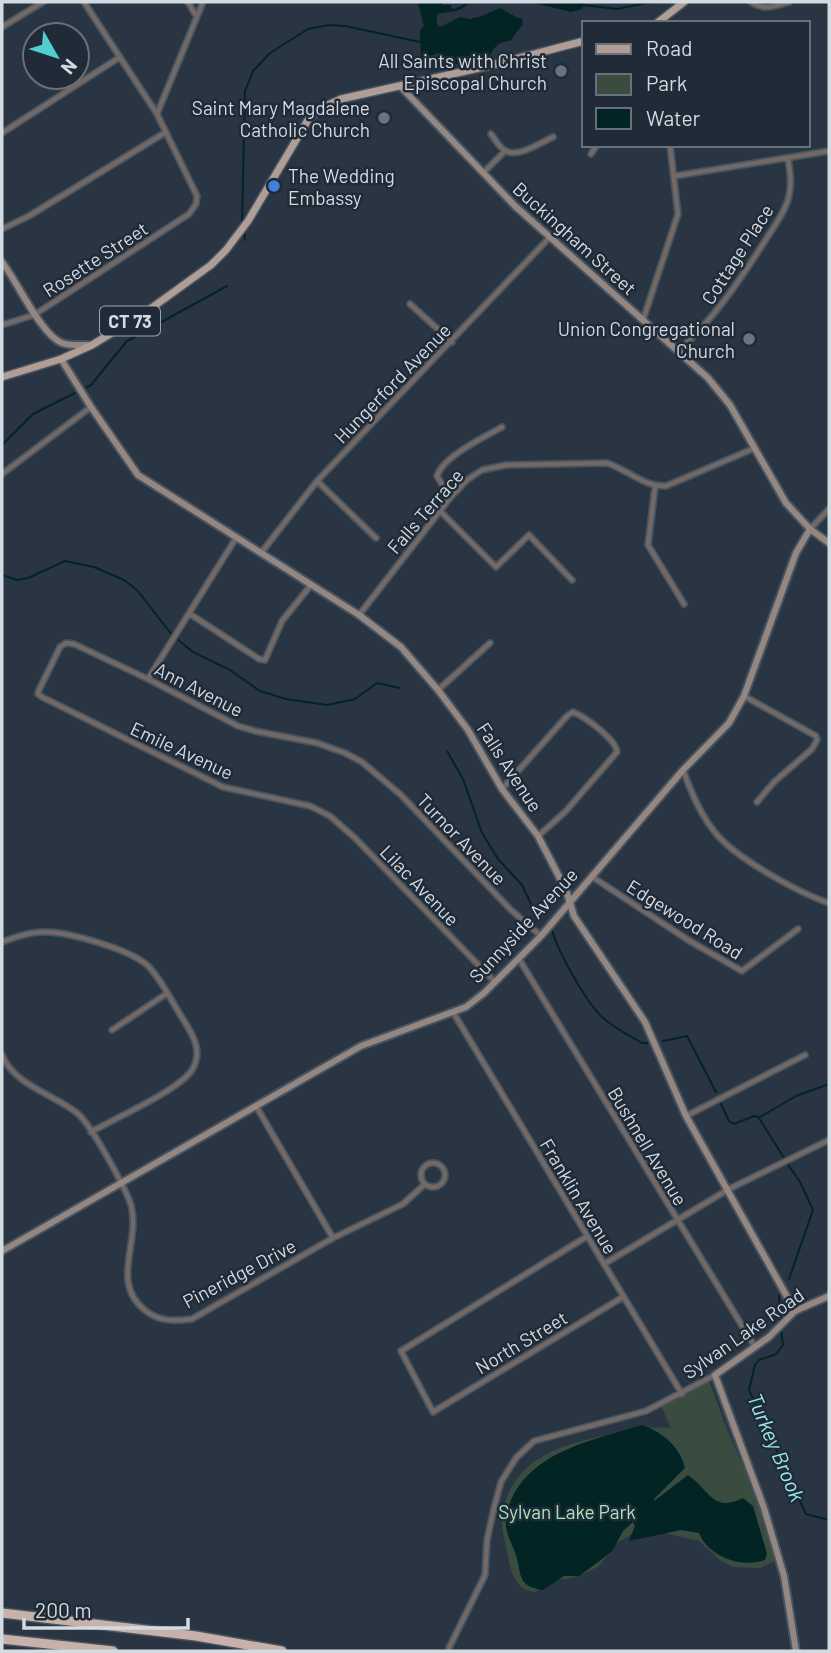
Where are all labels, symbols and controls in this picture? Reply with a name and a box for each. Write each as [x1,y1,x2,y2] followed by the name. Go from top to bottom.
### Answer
[21,21,91,91] north arrow
[582,21,810,147] legend
[646,35,692,60] text: Road
[378,49,547,94] place label: All Saints with Christ Episcopal Church
[57,55,83,79] text: N
[553,63,569,79] marker: All Saints with Christ Episcopal Church
[646,70,687,95] text: Park
[192,96,370,141] place label: Saint Mary Magdalene Catholic Church
[646,105,701,130] text: Water
[376,110,392,126] marker: Saint Mary Magdalene Catholic Church
[288,164,395,209] place label: The Wedding Embassy
[509,177,641,299] street label: Buckingham Street
[266,178,282,194] marker: The Wedding Embassy
[696,200,778,308] street label: Cottage Place
[38,217,152,301] street label: Rosette Street
[100,306,160,335] road number: CT 73
[558,317,735,362] place label: Union Congregational Church
[329,318,455,448] street label: Hungerford Avenue
[741,331,757,347] marker: Union Congregational Church
[382,464,468,558] street label: Falls Terrace
[151,657,247,721] street label: Ann Avenue
[127,716,237,784] street label: Emile Avenue
[473,718,547,816] street label: Falls Avenue
[413,788,511,890] street label: Turnor Avenue
[376,840,464,930] street label: Lilac Avenue
[464,863,582,987] street label: Sunnyside Avenue
[623,874,747,964] street label: Edgewood Road
[604,1082,692,1210] street label: Bushnell Avenue
[536,1134,622,1258] street label: Franklin Avenue
[178,1234,300,1312] street label: Pineridge Drive
[678,1283,808,1383] street label: Sylvan Lake Road
[471,1306,571,1378] street label: North Street
[743,1389,811,1506] water label: Turkey Brook
[498,1500,636,1523] park label: Sylvan Lake Park
[24,1586,189,1630] scale bar
[35,1597,92,1622] text: 200 m

